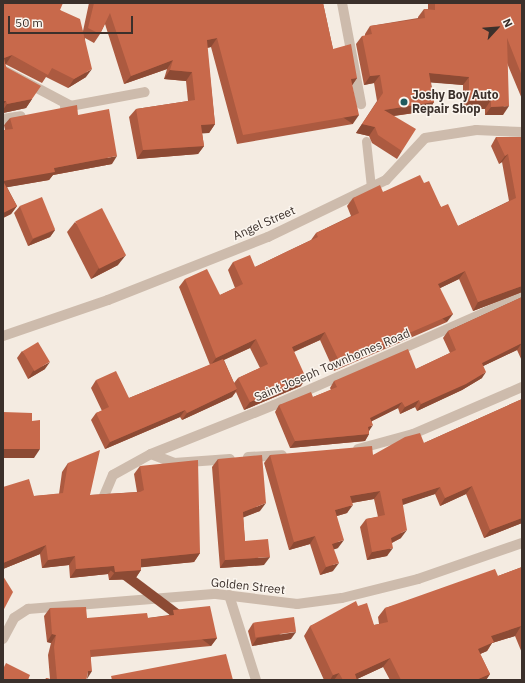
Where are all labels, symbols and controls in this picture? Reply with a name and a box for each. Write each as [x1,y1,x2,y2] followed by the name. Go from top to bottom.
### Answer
[10,8,135,34] scale bar
[477,8,517,48] north arrow
[15,15,43,30] text: 50 m
[500,16,516,29] text: N
[412,88,498,116] place label: Joshy Boy Auto Repair Shop
[399,97,409,107] marker: Joshy Boy Auto Repair Shop
[231,203,297,243] street label: Angel Street
[252,326,412,404] street label: Saint Joseph Townhomes Road
[210,575,286,597] street label: Golden Street

